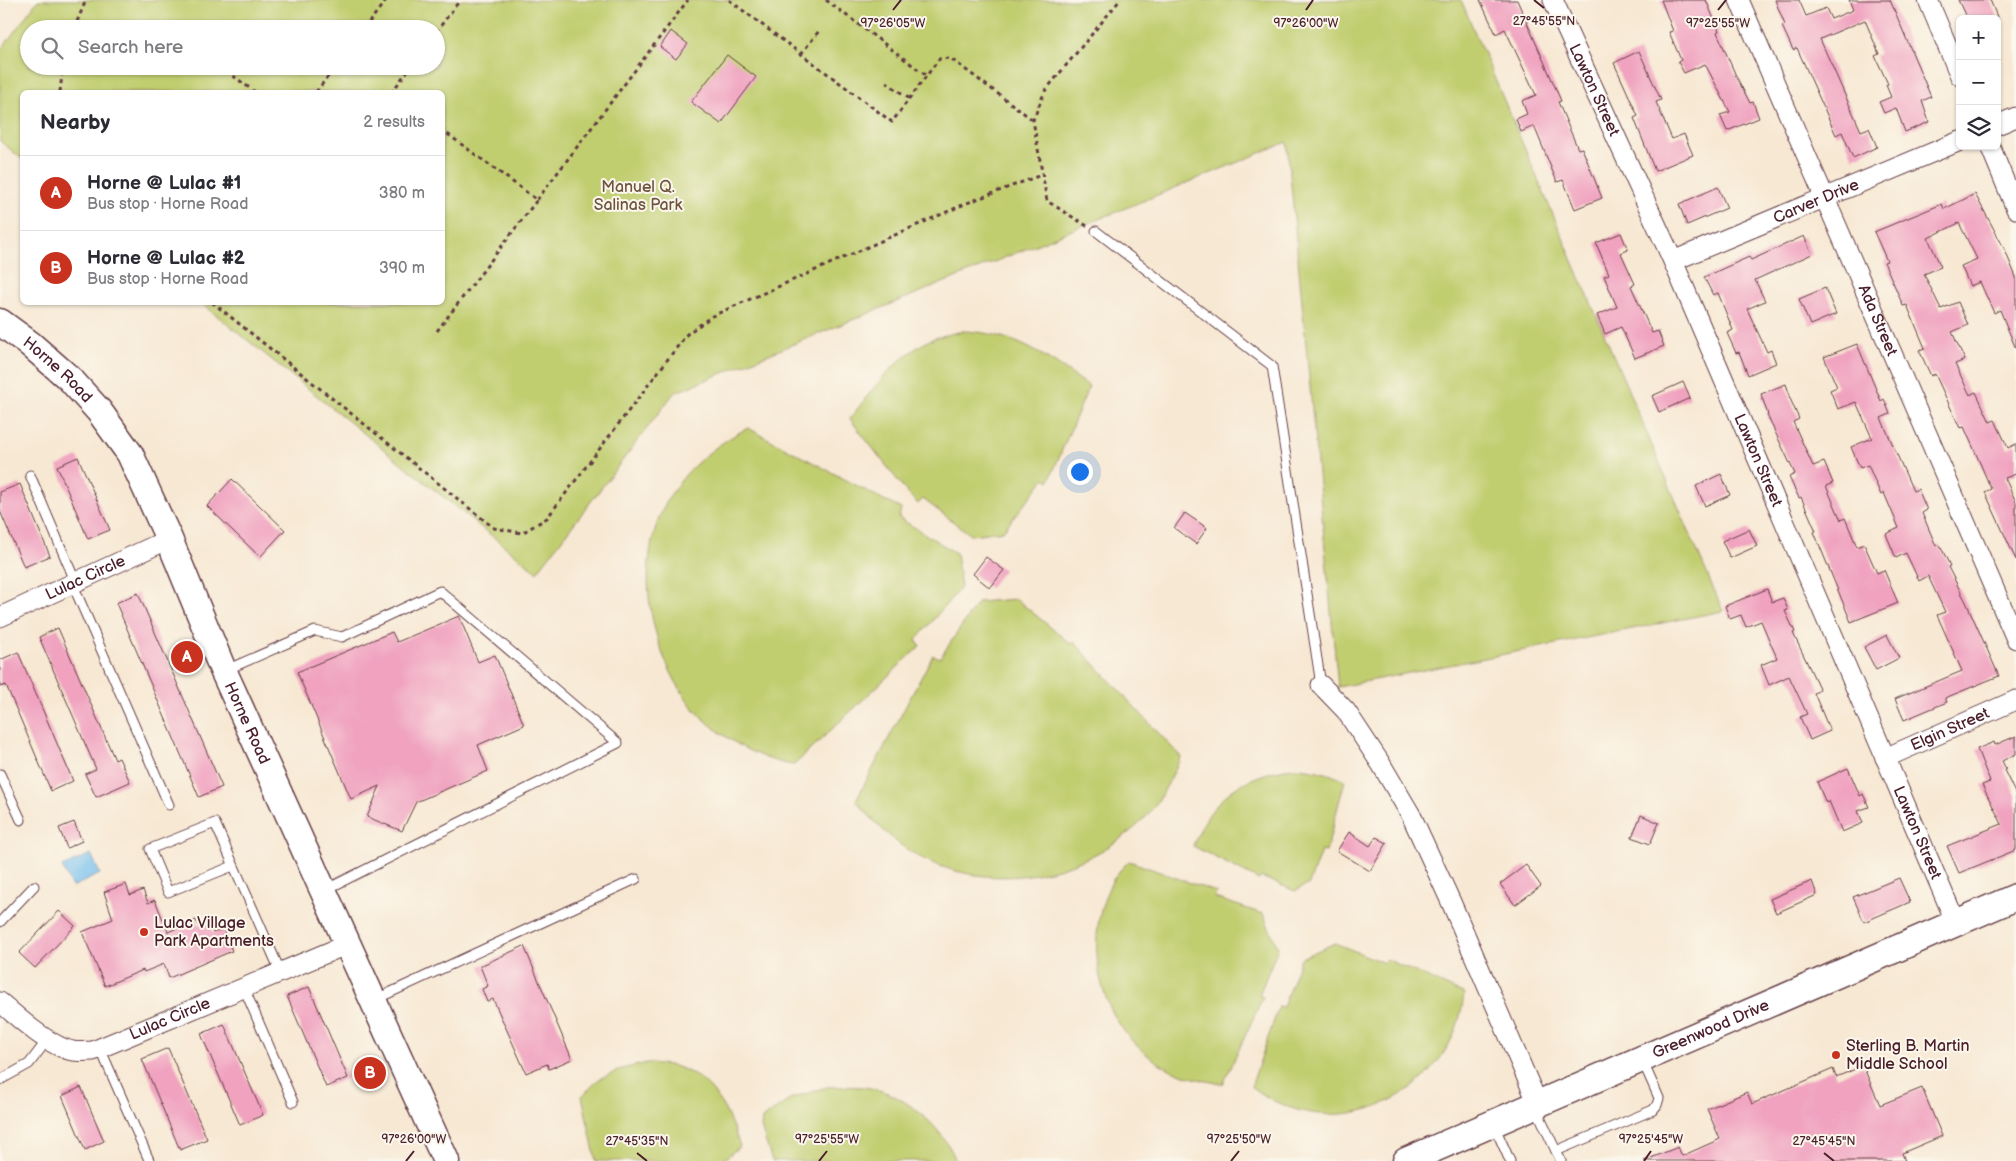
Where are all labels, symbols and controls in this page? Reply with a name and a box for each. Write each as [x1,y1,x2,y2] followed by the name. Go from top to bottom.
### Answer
[1513,14,1575,29] text: 27°45'55"N
[1956,15,2001,150] map controls
[1956,15,2001,60] button: +
[861,16,925,31] text: 97°26'05"W
[1274,16,1339,31] text: 97°26'00"W
[1686,16,1750,31] text: 97°25'55"W
[20,20,445,75] search box
[38,34,66,62] icon: search
[78,36,183,59] text: Search here
[1565,41,1624,139] street label: Lawton Street
[1956,60,2001,105] button: −
[1956,105,2001,150] button: layers
[40,110,110,135] text: Nearby
[363,113,425,132] text: 2 results
[87,172,241,195] text: Horne @ Lulac #1
[1770,175,1862,228] street label: Carver Drive
[594,178,682,215] park label: Manuel Q. Salinas Park
[51,184,61,203] text: A
[379,184,425,203] text: 380 m
[87,195,248,214] text: Bus stop · Horne Road
[87,247,245,270] text: Horne @ Lulac #2
[50,259,62,278] text: B
[379,259,425,278] text: 390 m
[87,270,248,289] text: Bus stop · Horne Road
[1854,282,1902,359] street label: Ada Street
[19,333,96,407] street label: Horne Road
[1730,411,1786,510] street label: Lawton Street
[1067,459,1093,485] your location
[43,551,129,604] street label: Lulac Circle
[171,638,203,676] pin: A
[220,679,274,767] street label: Horne Road
[1908,704,1992,755] street label: Elgin Street
[1889,783,1946,882] street label: Lawton Street
[154,914,274,951] place label: Lulac Village Park Apartments
[138,926,150,938] marker: Lulac Village Park Apartments
[127,993,213,1044] street label: Lulac Circle
[1649,995,1772,1063] street label: Greenwood Drive
[1846,1037,1970,1074] place label: Sterling B. Martin Middle School
[1830,1049,1842,1061] marker: Sterling B. Martin Middle School
[354,1054,386,1092] pin: B
[382,1132,447,1147] text: 97°26'00"W
[795,1132,859,1147] text: 97°25'55"W
[1207,1132,1271,1147] text: 97°25'50"W
[1619,1132,1683,1147] text: 97°25'45"W
[605,1134,669,1149] text: 27°45'35"N
[1792,1134,1856,1149] text: 27°45'45"N

